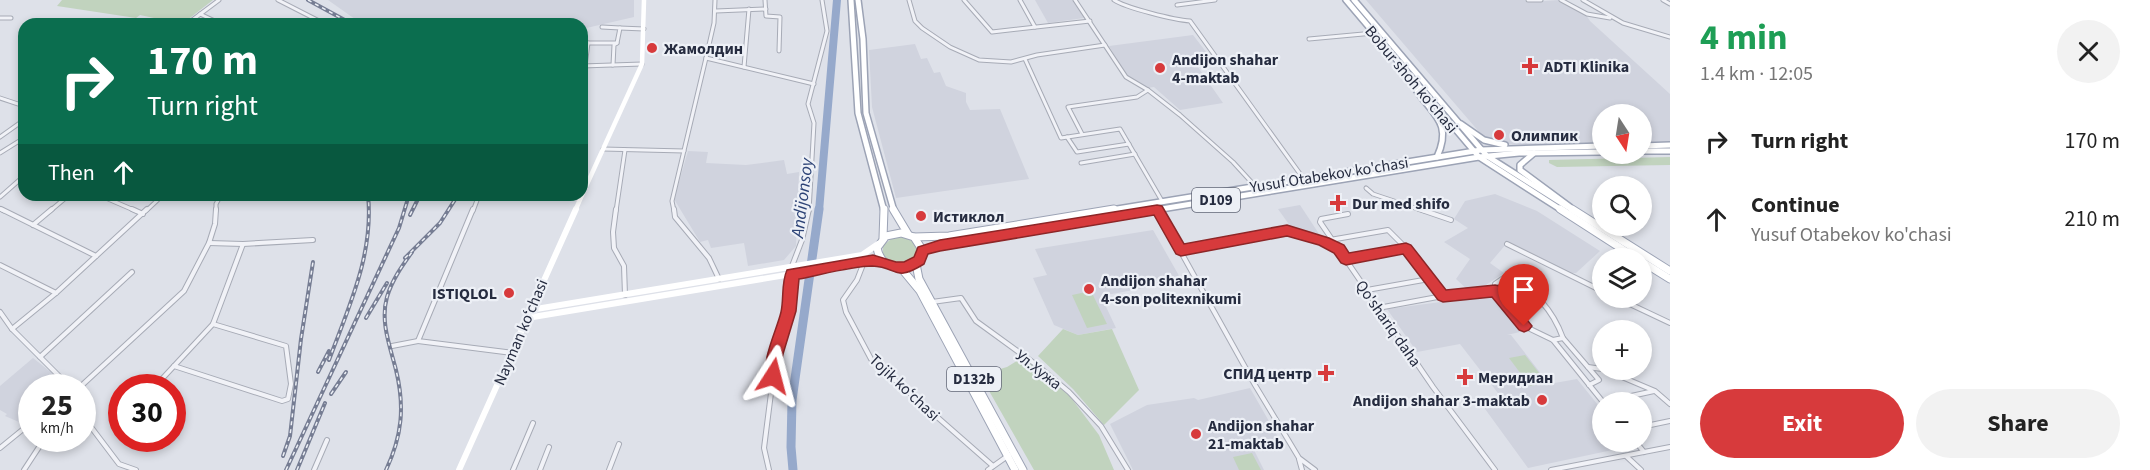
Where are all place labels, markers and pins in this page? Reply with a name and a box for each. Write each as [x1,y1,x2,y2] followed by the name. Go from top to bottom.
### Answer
[664,38,743,60] place label: Жамолдин
[645,41,659,55] marker: Жамолдин
[1171,49,1279,89] place label: Andijon shahar 4-maktab
[1543,56,1629,78] place label: ADTI Klinika
[1521,57,1539,75] marker: ADTI Klinika
[1153,61,1167,75] marker: Andijon shahar 4-maktab
[1511,125,1578,147] place label: Олимпик
[1492,128,1506,142] marker: Олимпик
[1352,193,1450,215] place label: Dur med shifo
[1329,194,1347,212] marker: Dur med shifo
[933,206,1004,228] place label: Истиклол
[914,209,928,223] marker: Истиклол
[1498,264,1549,326] pin
[1100,270,1241,310] place label: Andijon shahar 4-son politexnikumi
[1082,282,1096,296] marker: Andijon shahar 4-son politexnikumi
[432,283,497,305] place label: ISTIQLOL
[502,286,516,300] marker: ISTIQLOL
[1223,363,1312,385] place label: СПИД центр
[1317,364,1335,382] marker: СПИД центр
[1478,367,1553,389] place label: Меридиан
[1456,368,1474,386] marker: Меридиан
[1352,390,1530,412] place label: Andijon shahar 3-maktab
[1535,393,1549,407] marker: Andijon shahar 3-maktab
[1207,415,1315,455] place label: Andijon shahar 21-maktab
[1189,427,1203,441] marker: Andijon shahar 21-maktab

